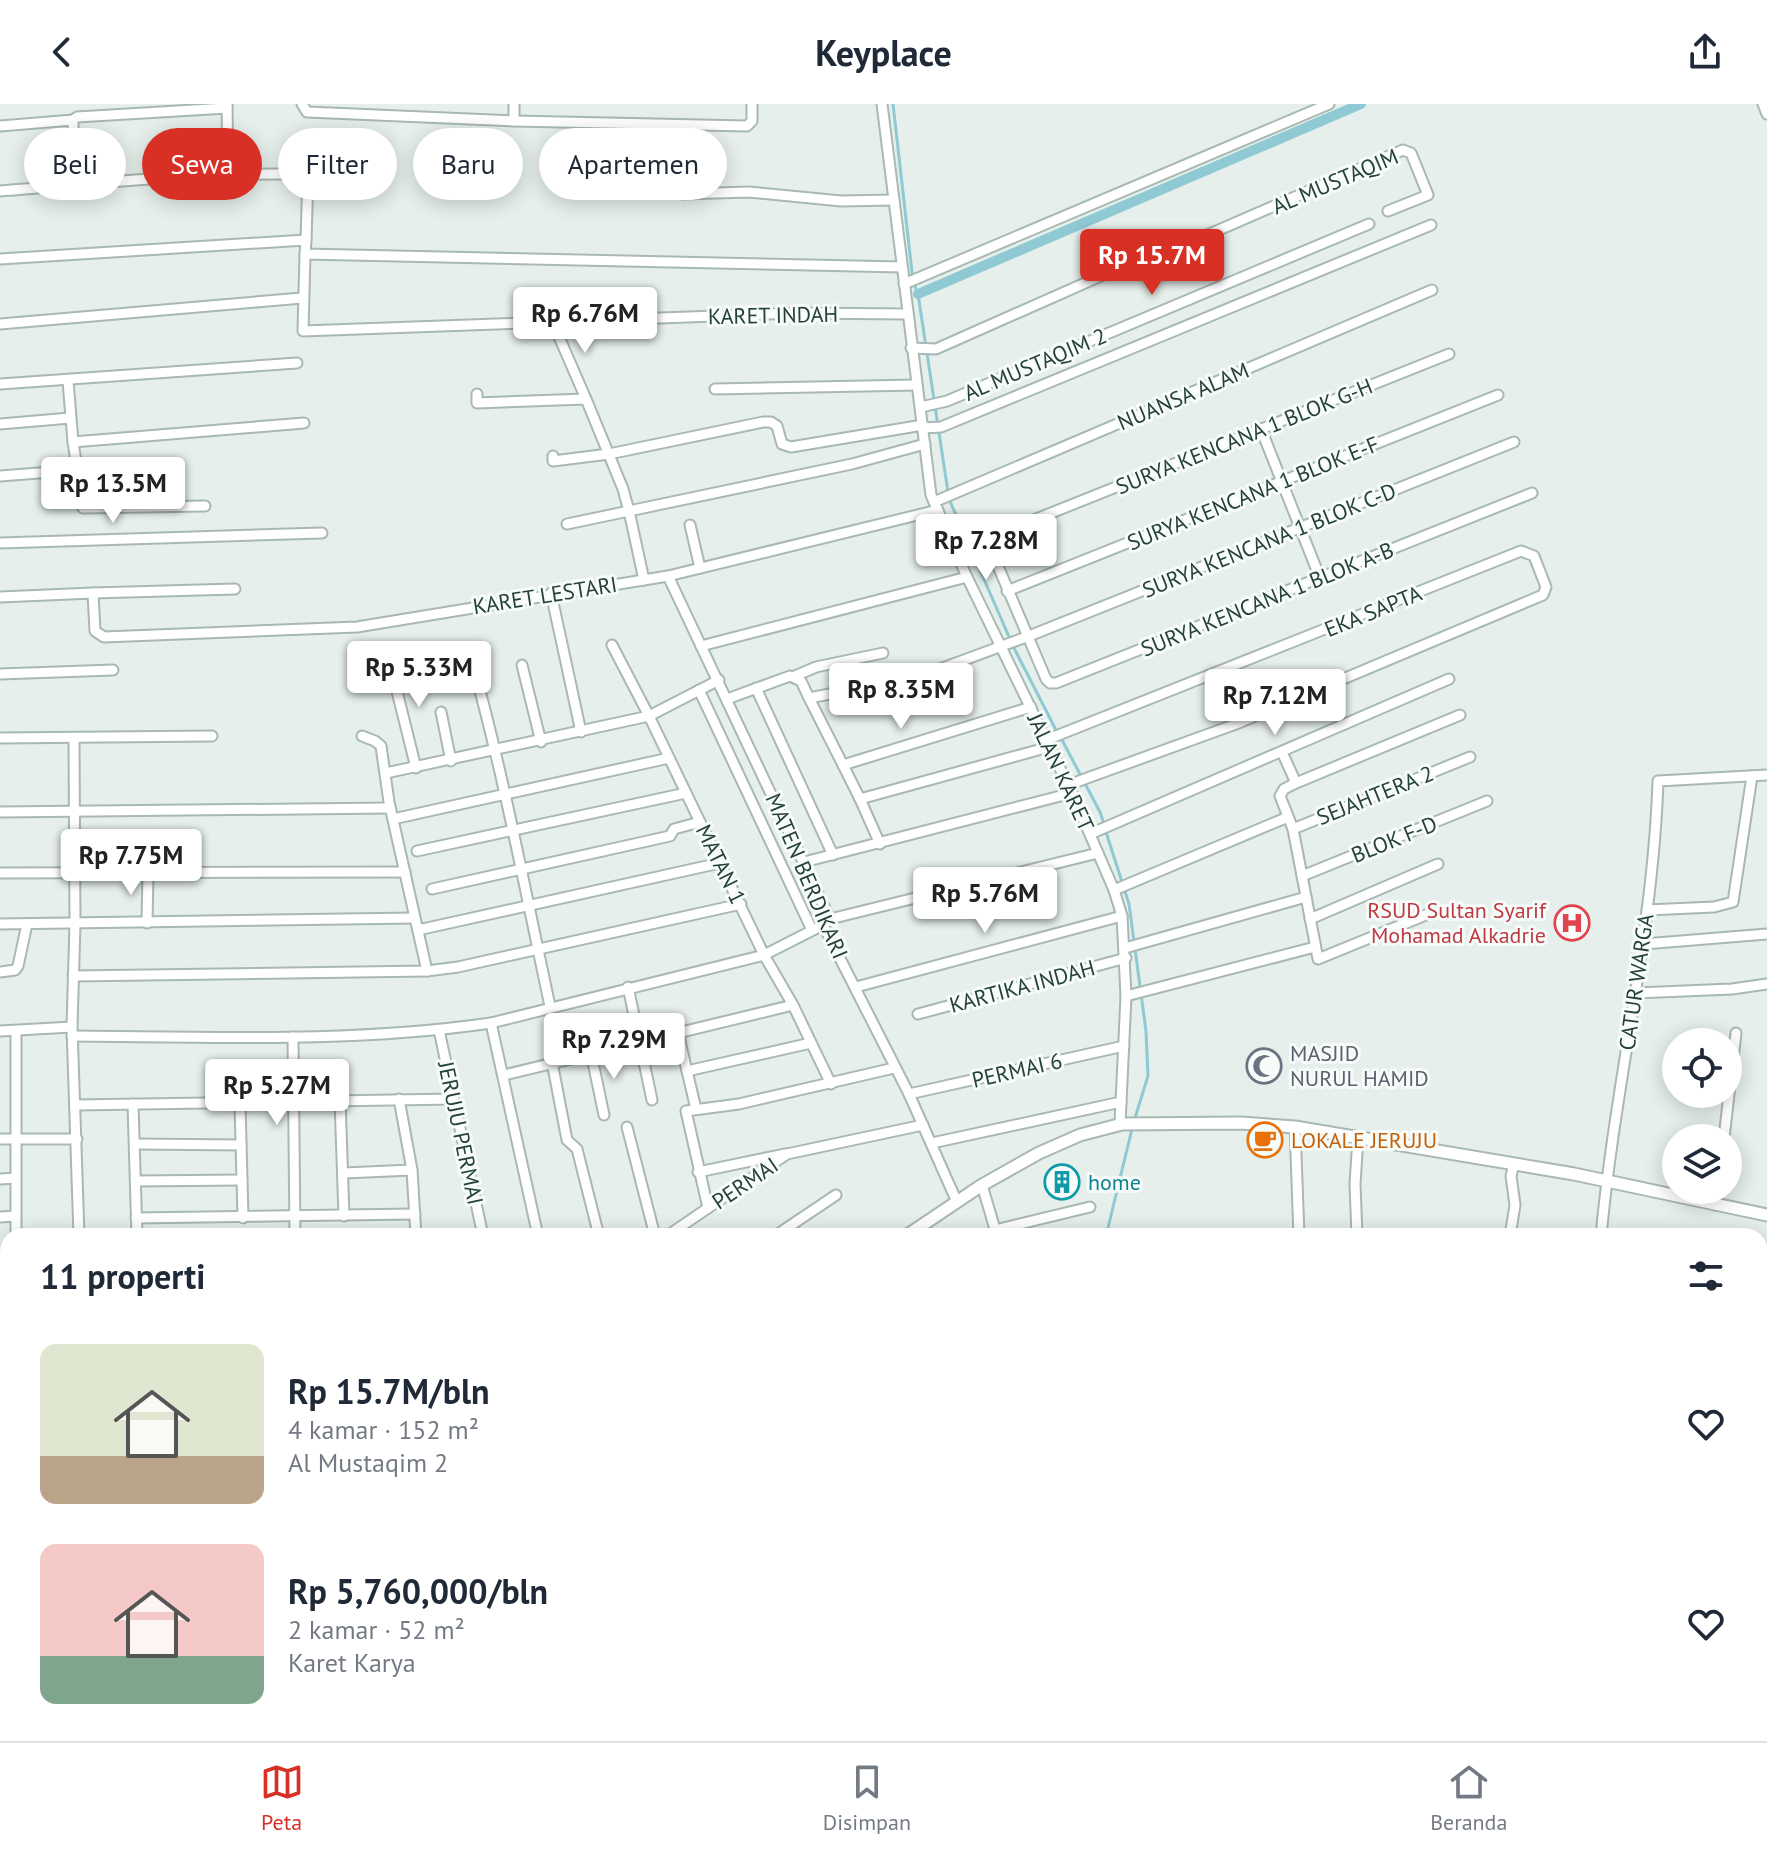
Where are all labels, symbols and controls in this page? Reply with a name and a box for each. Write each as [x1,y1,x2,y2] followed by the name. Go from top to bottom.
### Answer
[815,29,952,76] text: Keyplace
[40,30,84,74] icon: back
[1683,30,1727,74] icon: share
[24,128,126,200] chip: Beli
[142,128,262,200] chip: Sewa
[278,128,397,200] chip: Filter
[413,128,523,200] chip: Baru
[539,128,727,200] chip: Apartemen
[1268,142,1402,220] street label: AL MUSTAQIM
[1069,229,1235,297] pin: Rp 15.7M
[1098,238,1206,271] text: Rp 15.7M
[502,287,668,355] pin: Rp 6.76M
[531,296,639,329] text: Rp 6.76M
[708,300,838,330] street label: KARET INDAH
[959,321,1111,407] street label: AL MUSTAQIM 2
[1113,356,1253,436] street label: NUANSA ALAM
[1112,372,1376,500] street label: SURYA KENCANA 1 BLOK G-H
[1123,430,1383,556] street label: SURYA KENCANA 1 BLOK E-F
[30,457,196,525] pin: Rp 13.5M
[59,466,167,499] text: Rp 13.5M
[1138,476,1400,604] street label: SURYA KENCANA 1 BLOK C-D
[903,514,1069,582] pin: Rp 7.28M
[934,523,1038,556] text: Rp 7.28M
[1136,535,1398,663] street label: SURYA KENCANA 1 BLOK A-B
[471,570,619,620] street label: KARET LESTARI
[1320,579,1426,643] street label: EKA SAPTA
[336,641,502,709] pin: Rp 5.33M
[365,650,473,683] text: Rp 5.33M
[818,663,984,731] pin: Rp 8.35M
[1192,669,1358,737] pin: Rp 7.12M
[847,672,955,705] text: Rp 8.35M
[1223,678,1327,711] text: Rp 7.12M
[1021,708,1101,835] street label: JALAN KARET
[1312,759,1438,831] street label: SEJAHTERA 2
[760,789,854,963] street label: MATEN BERDIKARI
[1347,809,1441,869] street label: BLOK F-D
[690,820,752,908] street label: MATAN 1
[48,829,214,897] pin: Rp 7.75M
[79,838,183,871] text: Rp 7.75M
[902,867,1068,935] pin: Rp 5.76M
[931,876,1039,909] text: Rp 5.76M
[1367,896,1547,949] place label: RSUD Sultan Syarif Mohamad Alkadrie
[1553,904,1591,942] hospital icon: RSUD Sultan Syarif Mohamad Alkadrie
[1613,912,1659,1052] street label: CATUR WARGA
[946,953,1098,1019] street label: KARTIKA INDAH
[531,1013,697,1081] pin: Rp 7.29M
[562,1022,666,1055] text: Rp 7.29M
[1662,1028,1742,1204] map controls
[1662,1028,1742,1108] button: locate
[1290,1039,1429,1092] place label: MASJID NURUL HAMID
[969,1046,1065,1094] street label: PERMAI 6
[1245,1047,1283,1085] mosque icon: MASJID NURUL HAMID
[432,1058,490,1207] street label: JERUJU PERMAI
[194,1059,360,1127] pin: Rp 5.27M
[223,1068,331,1101] text: Rp 5.27M
[1246,1121,1284,1159] cafe icon: LOKALE JERUJU
[1662,1124,1742,1204] button: layers
[1291,1126,1437,1154] place label: LOKALE JERUJU
[707,1151,783,1215] street label: PERMAI
[1043,1163,1081,1201] building icon: home
[1088,1168,1141,1196] place label: home
[40,1254,205,1298] text: 11 properti
[1684,1254,1728,1298] icon: filters
[288,1369,489,1413] text: Rp 15.7M/bln
[104,1376,200,1472] icon: home
[1684,1402,1728,1446] icon: heart
[288,1413,479,1446] text: 4 kamar · 152 m²
[288,1446,448,1479] text: Al Mustaqim 2
[288,1569,548,1613] text: Rp 5,760,000/bln
[104,1576,200,1672] icon: home
[1684,1602,1728,1646] icon: heart
[288,1613,465,1646] text: 2 kamar · 52 m²
[288,1646,416,1679] text: Karet Karya
[260,1760,304,1836] tab: Peta
[823,1760,911,1836] tab: Disimpan
[1430,1760,1507,1836] tab: Beranda

